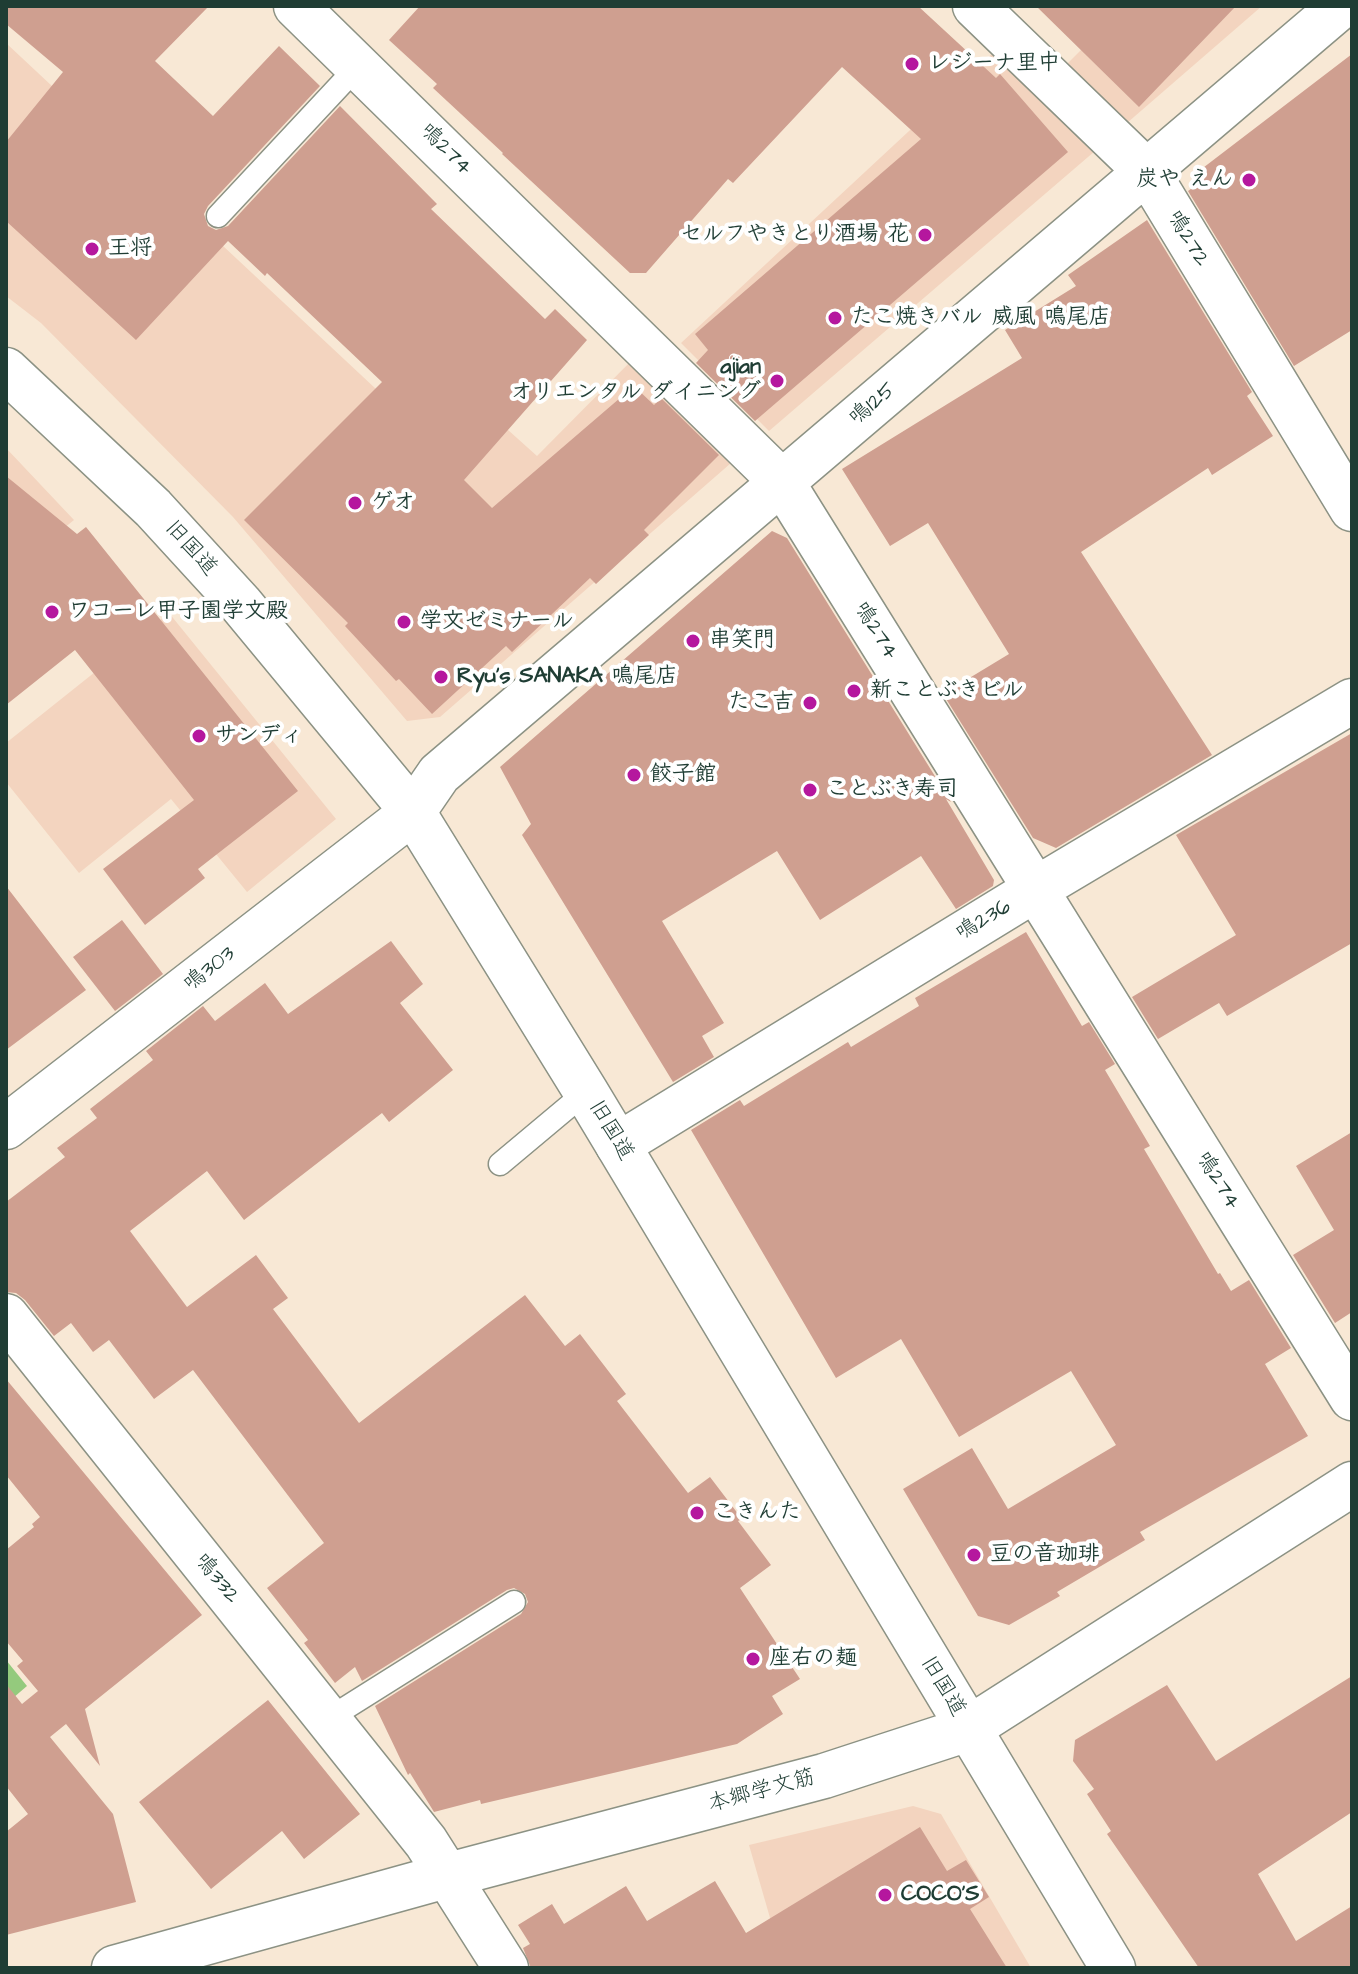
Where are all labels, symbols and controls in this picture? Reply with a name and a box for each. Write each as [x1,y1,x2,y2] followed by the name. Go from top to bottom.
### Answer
[928,51,1060,77] place label: レジーナ里中
[903,55,921,73] marker: レジーナ里中
[413,118,477,182] street label: 鳴274
[1136,167,1233,193] place label: 炭や えん
[1240,171,1258,189] marker: 炭や えん
[1160,206,1214,272] street label: 鳴272
[680,222,909,248] place label: セルフやきとり酒場 花
[916,226,934,244] marker: セルフやきとり酒場 花
[108,236,152,262] place label: 王将
[83,240,101,258] marker: 王将
[851,305,1111,331] place label: たこ焼きバル 威風 鳴尾店
[826,309,844,327] marker: たこ焼きバル 威風 鳴尾店
[510,355,761,406] place label: ajian オリエンタル ダイニング
[768,372,786,390] marker: ajian オリエンタル ダイニング
[844,378,902,432] street label: 鳴125
[371,490,415,516] place label: ゲオ
[346,494,364,512] marker: ゲオ
[158,516,222,582] street label: 旧国道
[847,597,903,665] street label: 鳴274
[68,599,288,625] place label: ワコーレ甲子園学文殿
[43,603,61,621] marker: ワコーレ甲子園学文殿
[420,609,574,635] place label: 学文ゼミナール
[395,613,413,631] marker: 学文ゼミナール
[709,628,775,654] place label: 串笑門
[684,632,702,650] marker: 串笑門
[457,664,678,690] place label: Ryu's SANAKA 鳴尾店
[432,668,450,686] marker: Ryu's SANAKA 鳴尾店
[870,678,1024,704] place label: 新ことぶきビル
[845,682,863,700] marker: 新ことぶきビル
[728,690,794,716] place label: たこ吉
[801,694,819,712] marker: たこ吉
[215,723,303,749] place label: サンディ
[190,727,208,745] marker: サンディ
[650,762,716,788] place label: 餃子館
[625,766,643,784] marker: 餃子館
[826,777,958,803] place label: ことぶき寿司
[801,781,819,799] marker: ことぶき寿司
[952,894,1016,948] street label: 鳴236
[179,942,241,998] street label: 鳴303
[582,1096,638,1166] street label: 旧国道
[1189,1147,1245,1215] street label: 鳴274
[713,1500,801,1526] place label: こきんた
[688,1504,706,1522] marker: こきんた
[990,1542,1100,1568] place label: 豆の音珈琲
[965,1546,983,1564] marker: 豆の音珈琲
[188,1549,244,1609] street label: 鳴332
[769,1646,857,1672] place label: 座右の麺
[744,1650,762,1668] marker: 座右の麺
[914,1652,970,1722] street label: 旧国道
[705,1765,819,1819] street label: 本郷学文筋
[901,1882,979,1908] place label: COCO'S
[876,1886,894,1904] marker: COCO'S

